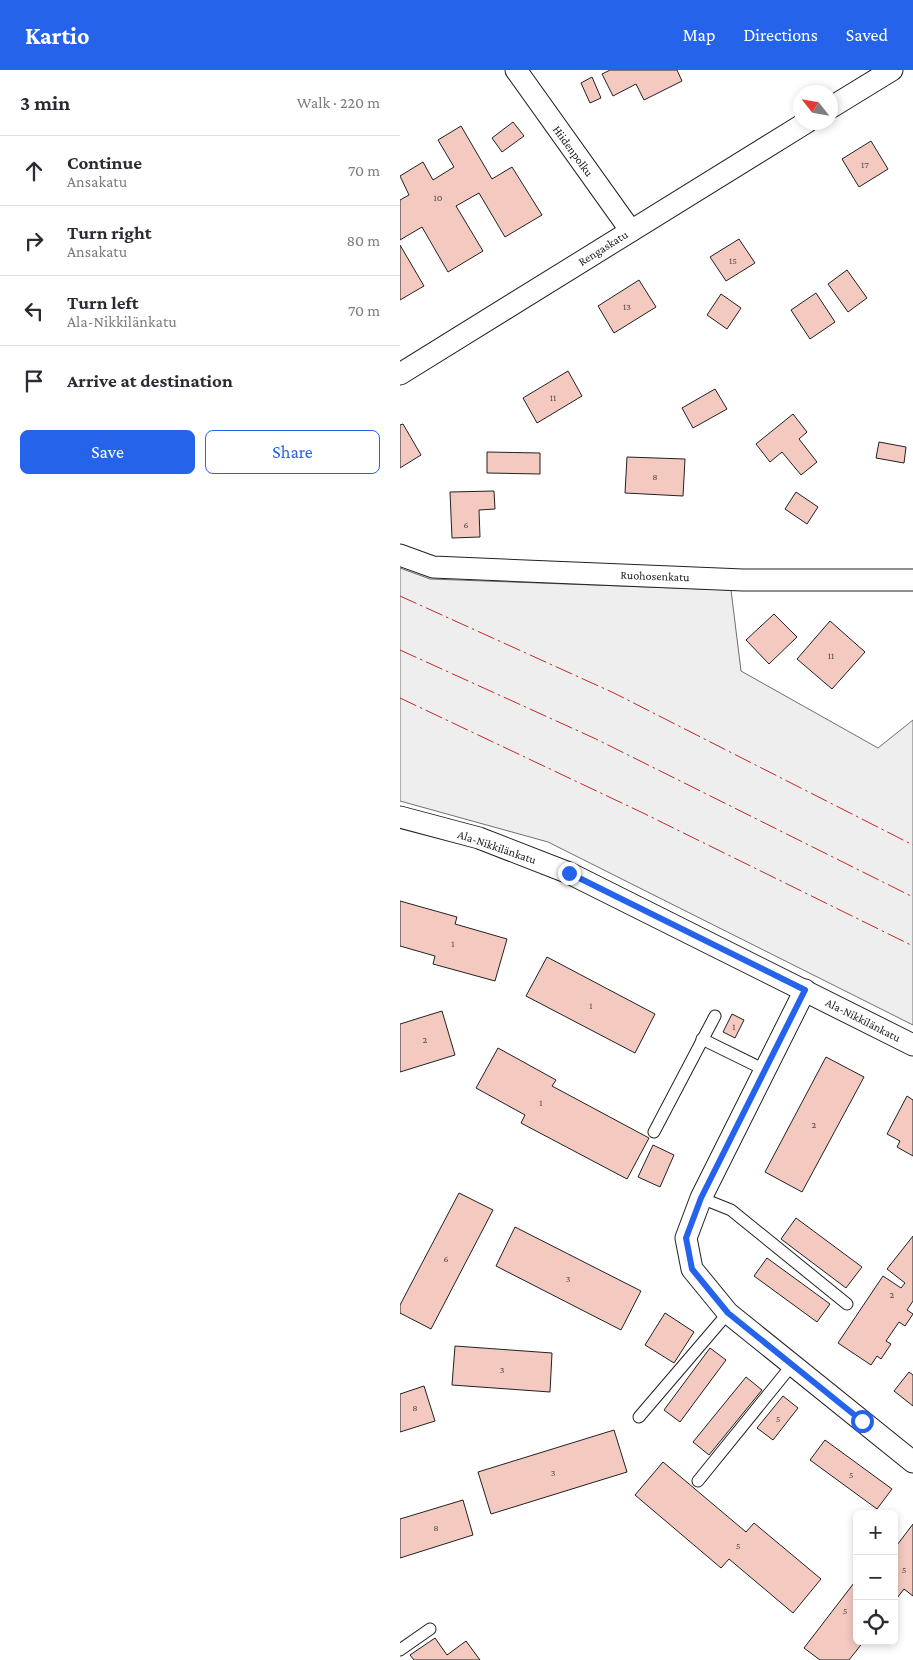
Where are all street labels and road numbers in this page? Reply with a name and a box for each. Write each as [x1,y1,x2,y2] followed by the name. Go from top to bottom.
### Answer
[550,123,597,180] street label: Hiidenpolku
[576,227,631,269] street label: Rengaskatu
[620,568,690,584] street label: Ruohosenkatu
[456,827,539,867] street label: Ala-Nikkilänkatu
[823,995,903,1045] street label: Ala-Nikkilänkatu

